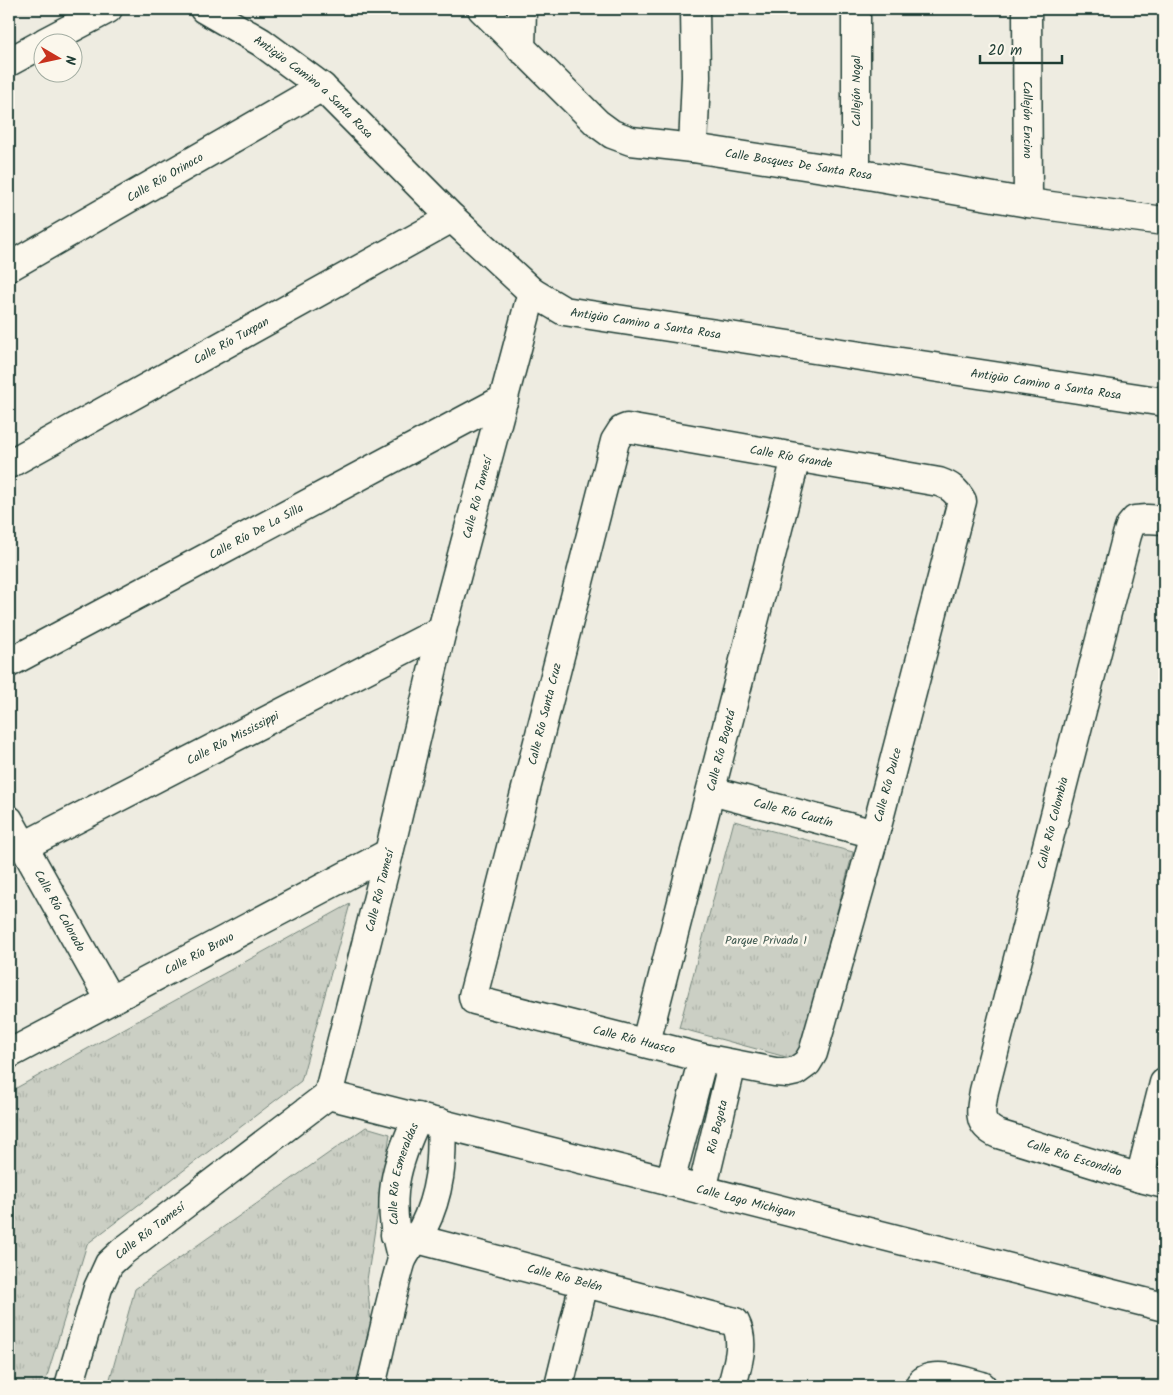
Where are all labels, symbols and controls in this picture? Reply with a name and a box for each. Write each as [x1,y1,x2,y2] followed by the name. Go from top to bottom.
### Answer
[250,30,378,143] street label: Antigüo Camino a Santa Rosa
[32,32,82,82] north arrow
[980,32,1063,64] scale bar
[988,39,1022,63] text: 20 m
[58,54,81,66] text: N
[847,55,866,127] street label: Callejón Nogal
[1018,81,1037,159] street label: Callejón Encino
[724,144,874,185] street label: Calle Bosques De Santa Rosa
[123,148,207,207] street label: Calle Río Orinoco
[569,303,723,344] street label: Antigüo Camino a Santa Rosa
[190,312,272,369] street label: Calle Río Tuxpan
[969,363,1123,405] street label: Antigüo Camino a Santa Rosa
[748,440,834,474] street label: Calle Río Grande
[457,453,498,541] street label: Calle Río Tamesí
[205,498,307,564] street label: Calle Río De La Silla
[523,661,567,767] street label: Calle Río Santa Cruz
[183,706,283,770] street label: Calle Río Mississippi
[701,706,741,793] street label: Calle Río Bogotá
[869,745,907,824] street label: Calle Río Dulce
[1032,775,1074,871] street label: Calle Río Colombia
[751,793,835,832] street label: Calle Río Cautín
[360,846,399,934] street label: Calle Río Tamesí
[29,866,90,955] street label: Calle Río Colorado
[161,927,237,980] street label: Calle Río Bravo
[725,931,807,950] park label: Parque Privada 1
[591,1021,677,1059] street label: Calle Río Huasco
[701,1098,733,1156] street label: Río Bogota
[384,1120,424,1226] street label: Calle Río Esmeraldas
[1024,1134,1124,1181] street label: Calle Río Escondido
[694,1179,797,1223] street label: Calle Lago Michigan
[110,1197,191,1264] street label: Calle Río Tamesí
[525,1259,604,1296] street label: Calle Río Belén

